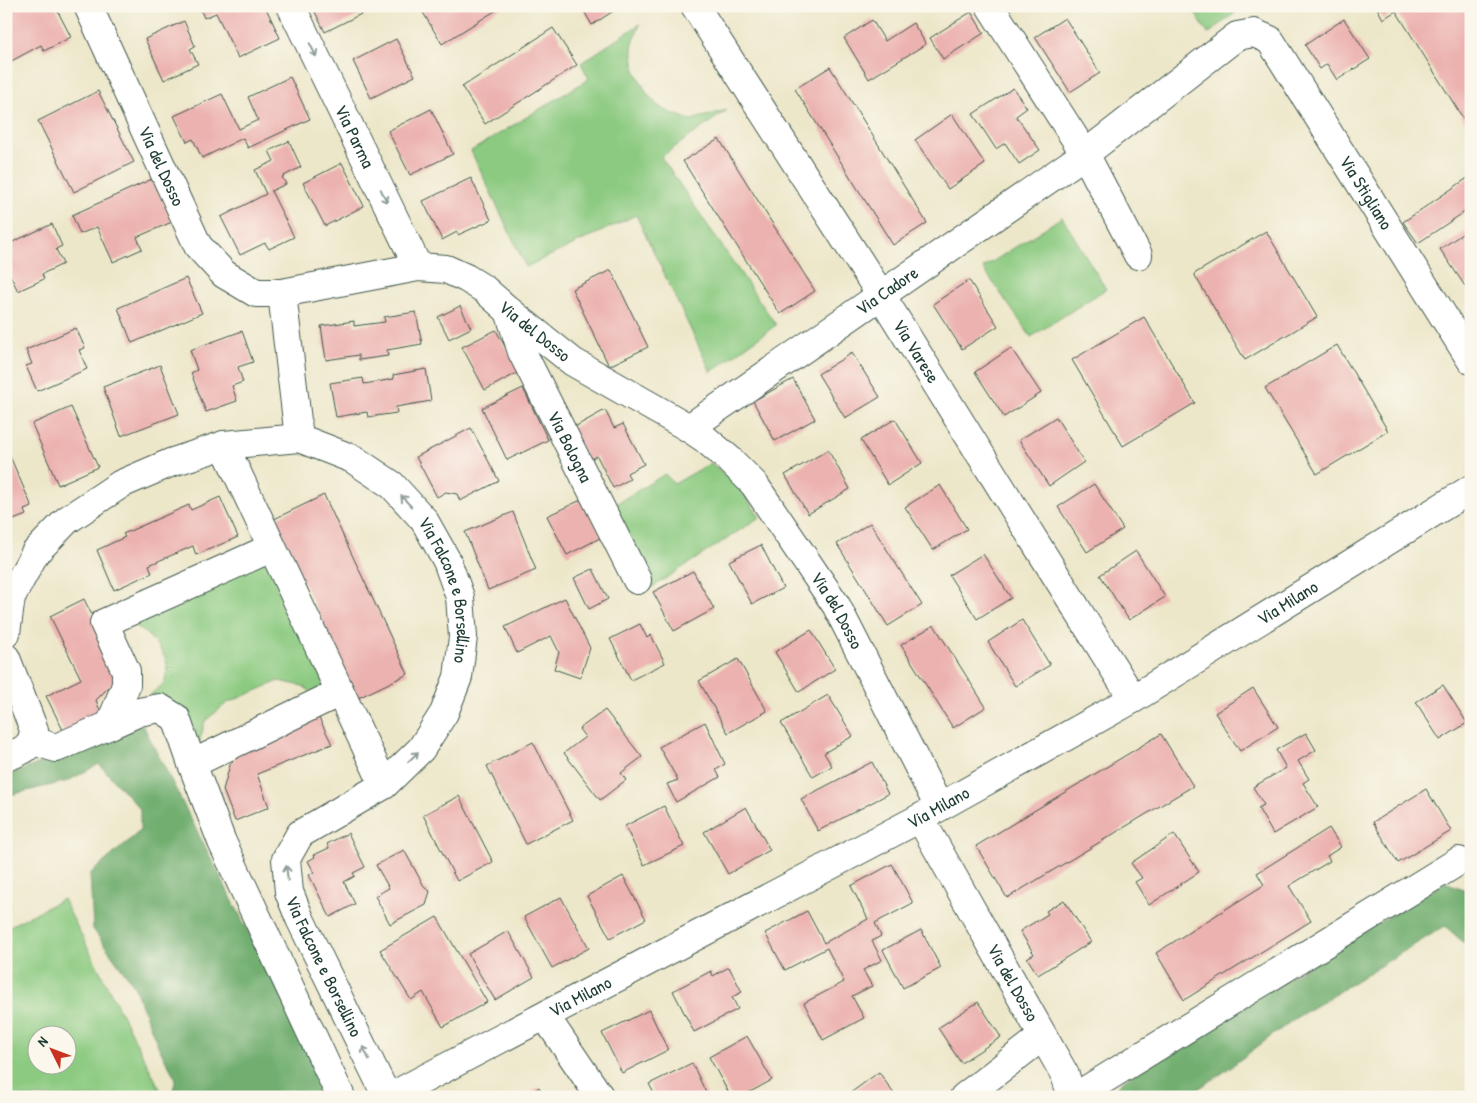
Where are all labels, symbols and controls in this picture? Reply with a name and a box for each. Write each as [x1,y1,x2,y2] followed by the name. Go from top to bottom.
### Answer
[309,42,318,57] one-way arrow
[329,100,381,172] street label: Via Parma
[133,122,191,210] street label: Via del Dosso
[1334,151,1399,234] street label: Via Stigliano
[380,188,389,203] one-way arrow
[851,260,923,321] street label: Via Cadore
[494,295,576,367] street label: Via del Dosso
[887,314,946,388] street label: Via Varese
[542,406,599,486] street label: Via Bologna
[400,494,412,507] one-way arrow
[413,512,476,665] street label: Via Falcone e Borsellino
[805,567,869,653] street label: Via del Dosso
[1252,574,1323,631] street label: Via Milano
[407,751,419,763] one-way arrow
[903,780,974,835] street label: Via Milano
[283,865,292,881] one-way arrow
[280,892,369,1041] street label: Via Falcone e Borsellino
[981,939,1045,1026] street label: Via del Dosso
[544,970,616,1023] street label: Via Milano
[28,1026,78,1076] north arrow
[32,1031,52,1050] text: N
[360,1046,370,1061] one-way arrow

